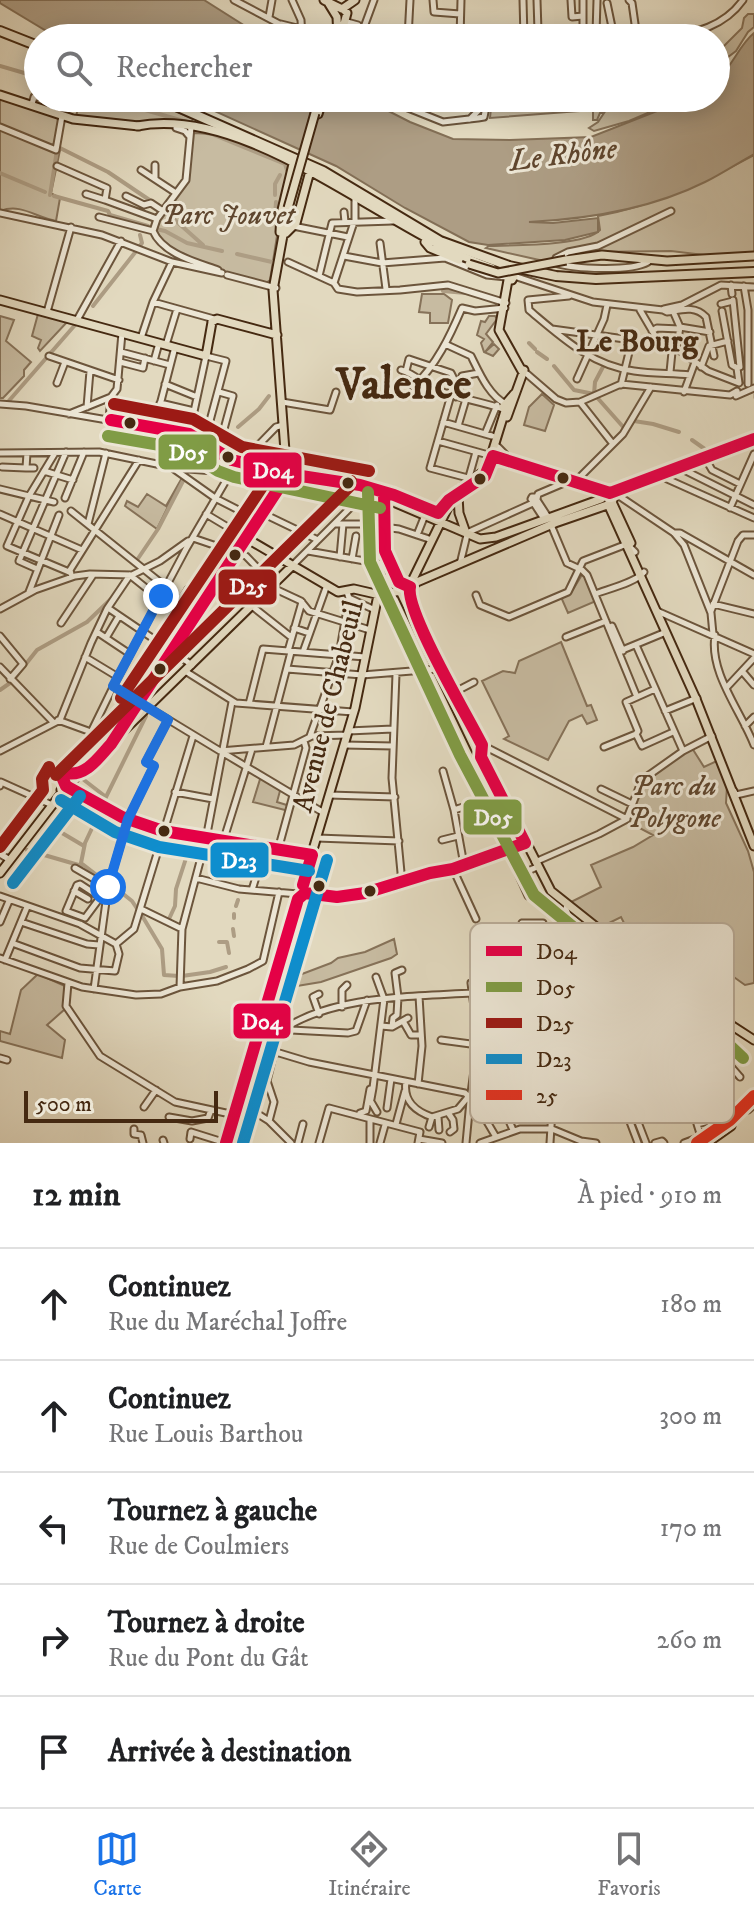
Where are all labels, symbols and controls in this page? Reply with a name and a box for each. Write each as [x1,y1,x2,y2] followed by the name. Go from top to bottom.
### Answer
[24,24,730,112] search box
[52,46,96,90] icon: search
[116,50,252,87] text: Rechercher
[506,130,620,181] water label: Le Rhône
[162,198,297,233] park label: Parc Jouvet
[576,322,699,362] district label: Le Bourg
[334,358,472,413] district label: Valence
[122,415,138,431] unlabelled marker
[157,433,218,471] line badge: D05
[168,440,208,467] text: D05
[220,449,236,465] unlabelled marker
[242,451,303,489] line badge: D04
[253,458,295,485] text: D04
[555,470,571,486] unlabelled marker
[472,471,488,487] unlabelled marker
[340,475,356,491] unlabelled marker
[227,547,243,563] unlabelled marker
[217,568,278,606] line badge: D25
[229,574,267,601] text: D25
[143,578,179,614] route end
[285,596,372,816] street label: Avenue de Chabeuil
[152,661,168,677] unlabelled marker
[627,769,722,836] park label: Parc du Polygone
[462,798,523,836] line badge: D05
[473,805,513,832] text: D05
[156,823,172,839] unlabelled marker
[209,841,270,879] line badge: D23
[221,848,257,875] text: D23
[90,869,126,905] route start
[311,878,327,894] unlabelled marker
[362,883,378,899] unlabelled marker
[470,923,734,1123] legend
[536,939,578,966] text: D04
[536,975,575,1002] text: D05
[232,1002,292,1040] line badge: D04
[242,1009,284,1036] text: D04
[536,1011,574,1038] text: D25
[536,1047,571,1074] text: D23
[536,1083,558,1110] text: 25
[24,1087,218,1123] scale bar
[36,1091,92,1118] text: 500 m
[32,1174,121,1216] text: 12 min
[578,1179,722,1212] text: À pied · 910 m
[108,1269,231,1306] text: Continuez
[32,1282,76,1326] icon: ahead
[660,1288,722,1321] text: 180 m
[108,1306,347,1339] text: Rue du Maréchal Joffre
[108,1381,231,1418] text: Continuez
[32,1394,76,1438] icon: ahead
[659,1400,722,1433] text: 300 m
[108,1418,303,1451] text: Rue Louis Barthou
[108,1493,317,1530] text: Tournez à gauche
[32,1506,76,1550] icon: left
[660,1512,722,1545] text: 170 m
[108,1530,289,1563] text: Rue de Coulmiers
[108,1605,305,1642] text: Tournez à droite
[32,1618,76,1662] icon: right
[657,1624,722,1657] text: 260 m
[108,1642,309,1675] text: Rue du Pont du Gât
[32,1730,76,1774] icon: arrive
[108,1734,352,1771] text: Arrivée à destination
[93,1827,142,1902] tab: Carte
[328,1827,411,1902] tab: Itinéraire
[597,1827,661,1902] tab: Favoris

